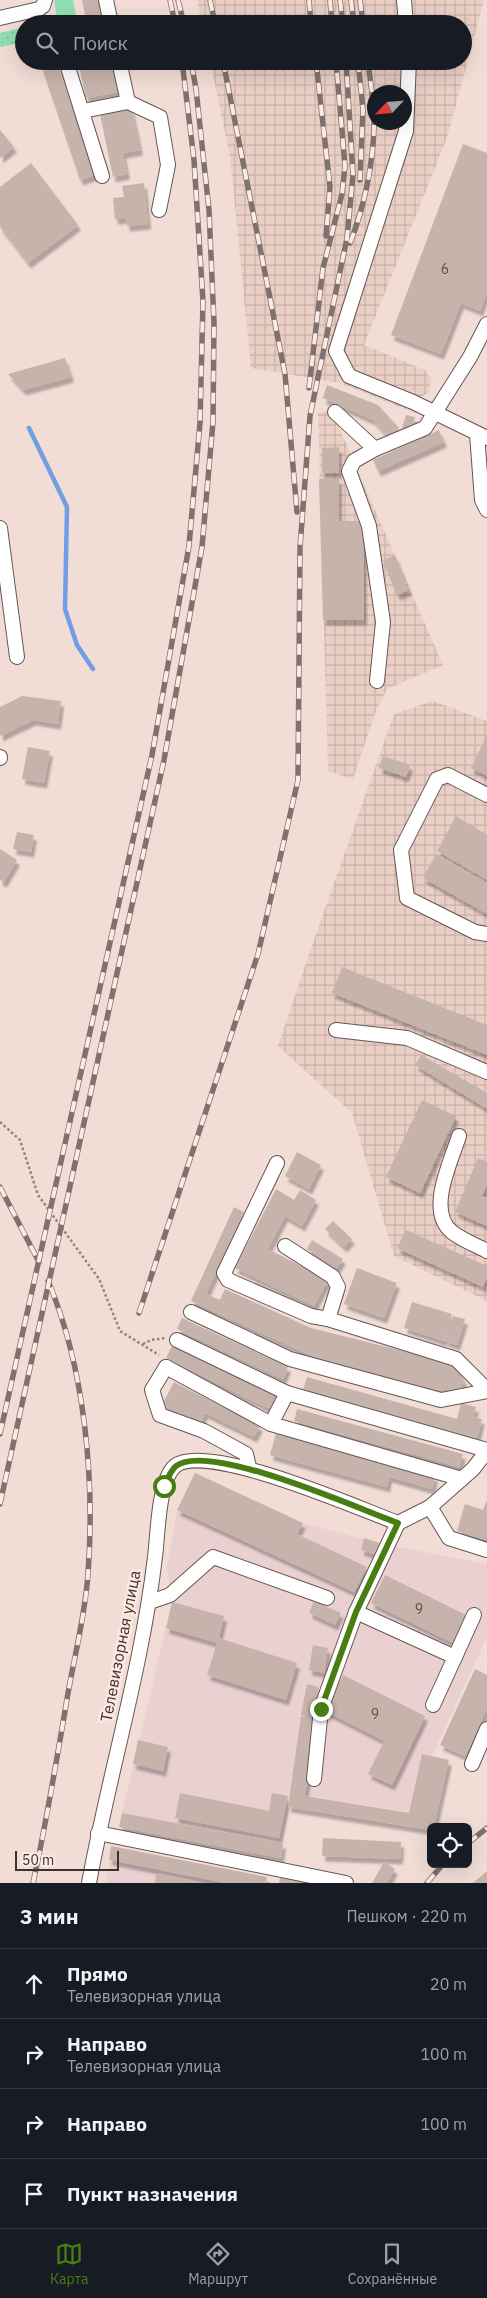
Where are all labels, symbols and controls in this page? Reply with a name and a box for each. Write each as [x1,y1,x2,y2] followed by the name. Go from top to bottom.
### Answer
[15,15,472,70] search box
[33,29,61,57] icon: search
[73,31,128,55] text: Поиск
[367,85,412,130] north arrow
[441,260,449,278] house number: 6
[153,1475,176,1498] route start
[95,1568,145,1723] street label: Телевизорная улица
[415,1600,423,1618] house number: 9
[310,1698,333,1721] route end
[371,1705,379,1723] house number: 9
[427,1823,472,1868] map controls
[427,1823,472,1868] button: locate
[15,1848,119,1871] scale bar
[22,1851,54,1869] text: 50 m
[20,1902,79,1930] text: 3 мин
[346,1906,467,1926] text: Пешком · 220 m
[67,1962,128,1986] text: Прямо
[20,1970,48,1998] icon: ahead
[430,1974,467,1994] text: 20 m
[67,1986,221,2006] text: Телевизорная улица
[67,2032,147,2056] text: Направо
[20,2040,48,2068] icon: right
[420,2044,467,2064] text: 100 m
[67,2056,221,2076] text: Телевизорная улица
[20,2110,48,2138] icon: right
[67,2112,147,2136] text: Направо
[420,2114,467,2134] text: 100 m
[20,2180,48,2208] icon: arrive
[67,2182,238,2206] text: Пункт назначения
[50,2240,88,2288] tab: Карта
[188,2240,248,2288] tab: Маршрут
[348,2240,437,2288] tab: Сохранённые

